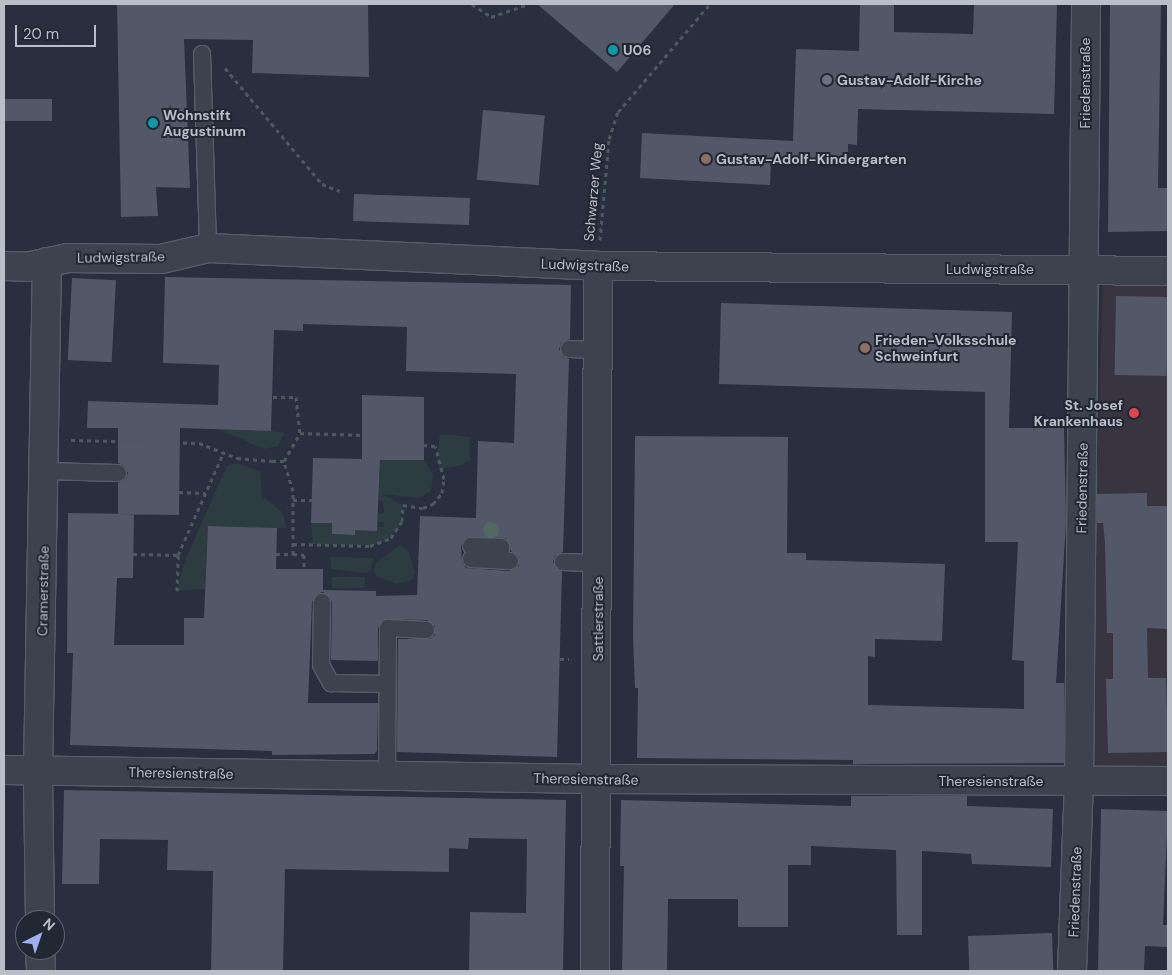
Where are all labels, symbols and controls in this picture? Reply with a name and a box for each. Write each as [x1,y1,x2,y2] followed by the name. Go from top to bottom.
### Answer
[18,15,99,47] scale bar
[23,24,59,44] text: 20 m
[1077,38,1093,128] street label: Friedenstraße
[623,42,651,58] place label: U06
[607,44,619,56] marker: U06
[837,72,982,88] place label: Gustav-Adolf-Kirche
[821,74,833,86] marker: Gustav-Adolf-Kirche
[163,107,246,140] place label: Wohnstift Augustinum
[147,117,159,129] marker: Wohnstift Augustinum
[580,142,606,242] street label: Schwarzer Weg
[716,151,907,167] place label: Gustav-Adolf-Kindergarten
[700,153,712,165] marker: Gustav-Adolf-Kindergarten
[77,248,165,266] street label: Ludwigstraße
[541,255,629,275] street label: Ludwigstraße
[946,261,1034,277] street label: Ludwigstraße
[875,332,1017,364] place label: Frieden-Volksschule Schweinfurt
[859,342,871,354] marker: Frieden-Volksschule Schweinfurt
[1034,397,1123,430] place label: St. Josef Krankenhaus
[1127,406,1141,420] marker: St. Josef Krankenhaus
[1073,442,1091,534] street label: Friedenstraße
[34,546,52,636] street label: Cramerstraße
[590,577,606,661] street label: Sattlerstraße
[128,764,234,782] street label: Theresienstraße
[533,770,639,788] street label: Theresienstraße
[938,773,1044,789] street label: Theresienstraße
[1065,846,1085,938] street label: Friedenstraße
[15,910,65,960] north arrow
[39,914,59,935] text: N

